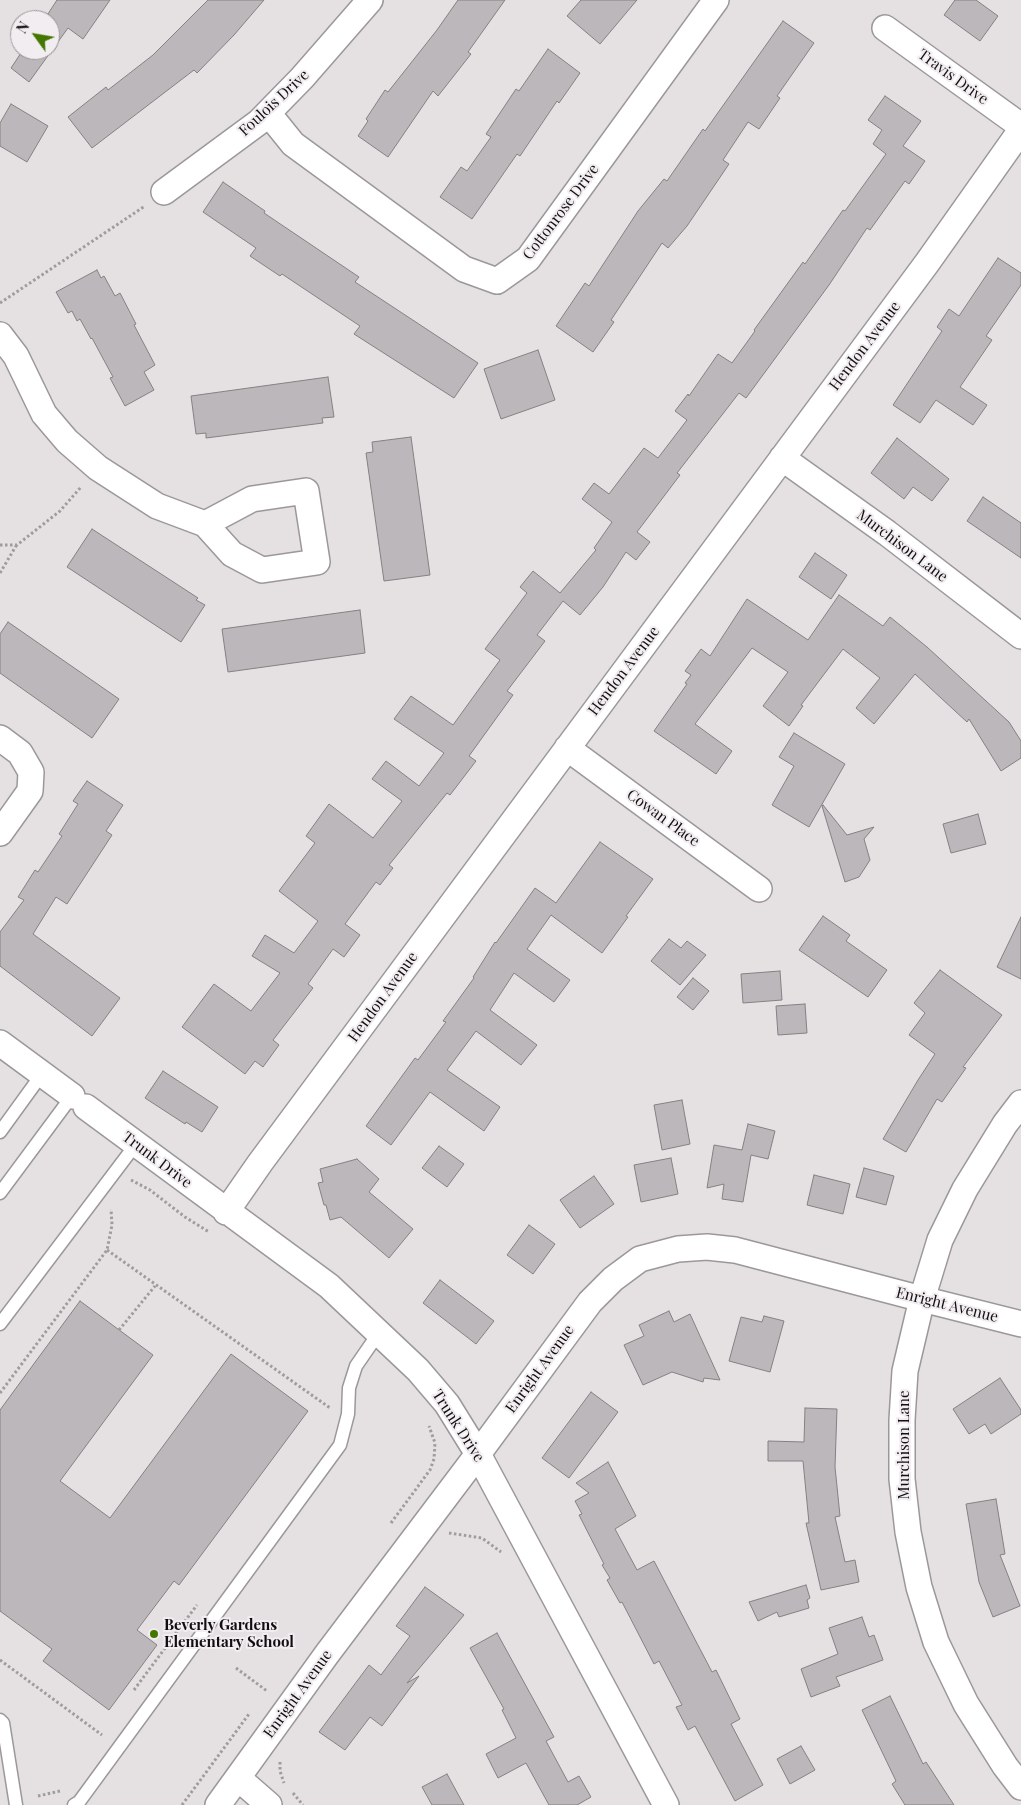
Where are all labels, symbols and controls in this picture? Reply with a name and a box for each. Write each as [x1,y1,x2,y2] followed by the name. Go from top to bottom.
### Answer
[10,10,60,60] north arrow
[12,18,33,37] text: N
[914,46,992,108] street label: Travis Drive
[235,66,313,140] street label: Foulois Drive
[519,161,603,263] street label: Cottonrose Drive
[826,298,904,394] street label: Hendon Avenue
[853,506,951,586] street label: Murchison Lane
[585,623,663,719] street label: Hendon Avenue
[623,786,703,850] street label: Cowan Place
[344,949,422,1045] street label: Hendon Avenue
[119,1128,195,1192] street label: Trunk Drive
[894,1284,1000,1326] street label: Enright Avenue
[502,1321,578,1417] street label: Enright Avenue
[428,1387,488,1465] street label: Trunk Drive
[895,1391,913,1499] street label: Murchison Lane
[164,1616,294,1651] place label: Beverly Gardens Elementary School
[148,1628,160,1640] marker: Beverly Gardens Elementary School
[260,1646,336,1742] street label: Enright Avenue

